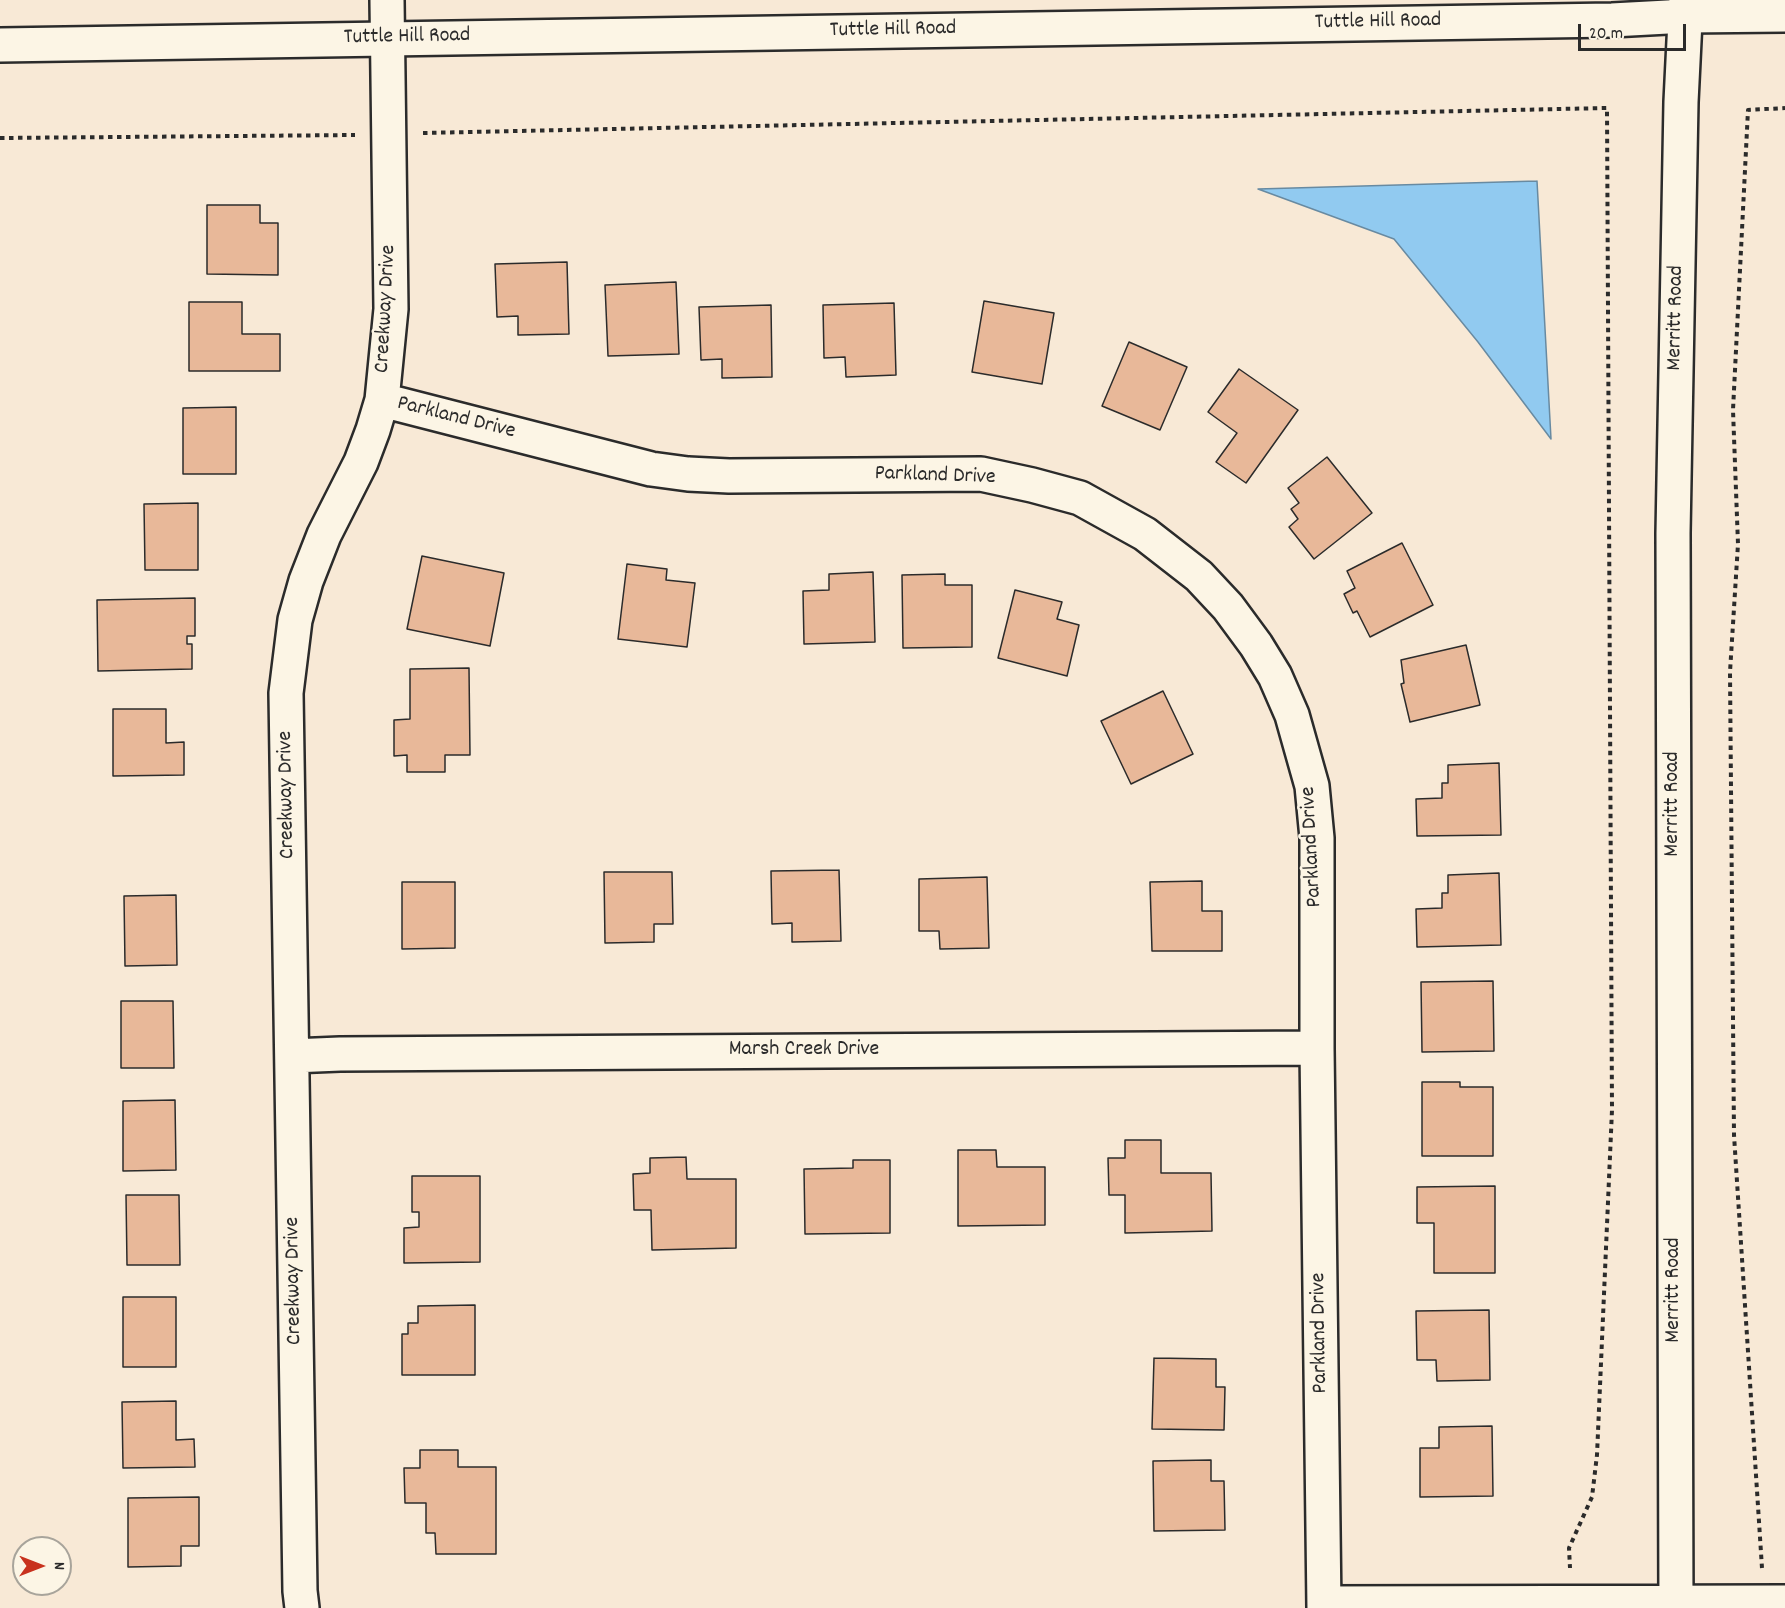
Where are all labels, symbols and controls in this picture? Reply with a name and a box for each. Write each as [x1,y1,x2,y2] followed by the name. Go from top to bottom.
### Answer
[1315,9,1441,37] street label: Tuttle Hill Road
[1581,12,1689,50] scale bar
[830,17,956,45] street label: Tuttle Hill Road
[1589,22,1623,47] text: 20 m
[344,24,470,52] street label: Tuttle Hill Road
[370,244,404,374] street label: Creekway Drive
[1663,265,1691,371] street label: Merritt Road
[394,392,518,446] street label: Parkland Drive
[874,462,996,492] street label: Parkland Drive
[274,731,302,859] street label: Creekway Drive
[1661,751,1687,857] street label: Merritt Road
[1297,786,1329,908] street label: Parkland Drive
[729,1038,879,1064] street label: Marsh Creek Drive
[281,1217,309,1345] street label: Creekway Drive
[1662,1237,1688,1343] street label: Merritt Road
[1307,1272,1335,1394] street label: Parkland Drive
[12,1536,72,1596] north arrow
[47,1562,70,1570] text: N

